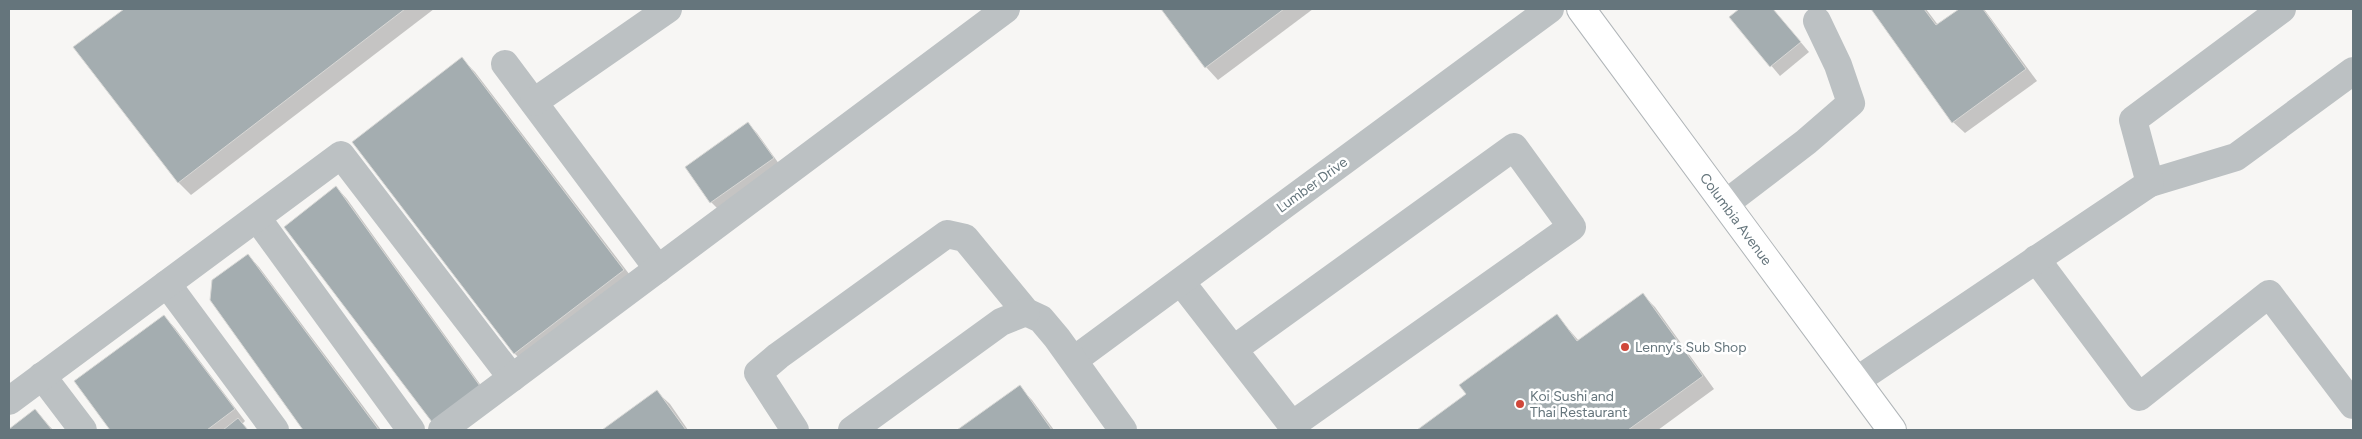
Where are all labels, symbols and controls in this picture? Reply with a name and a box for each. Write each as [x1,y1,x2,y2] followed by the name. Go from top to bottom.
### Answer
[1273,153,1351,216] street label: Lumber Drive
[1696,169,1776,269] street label: Columbia Avenue
[1635,339,1746,356] place label: Lenny's Sub Shop
[1619,341,1631,353] marker: Lenny's Sub Shop
[1530,388,1628,421] place label: Koi Sushi and Thai Restaurant
[1514,398,1526,410] marker: Koi Sushi and Thai Restaurant

